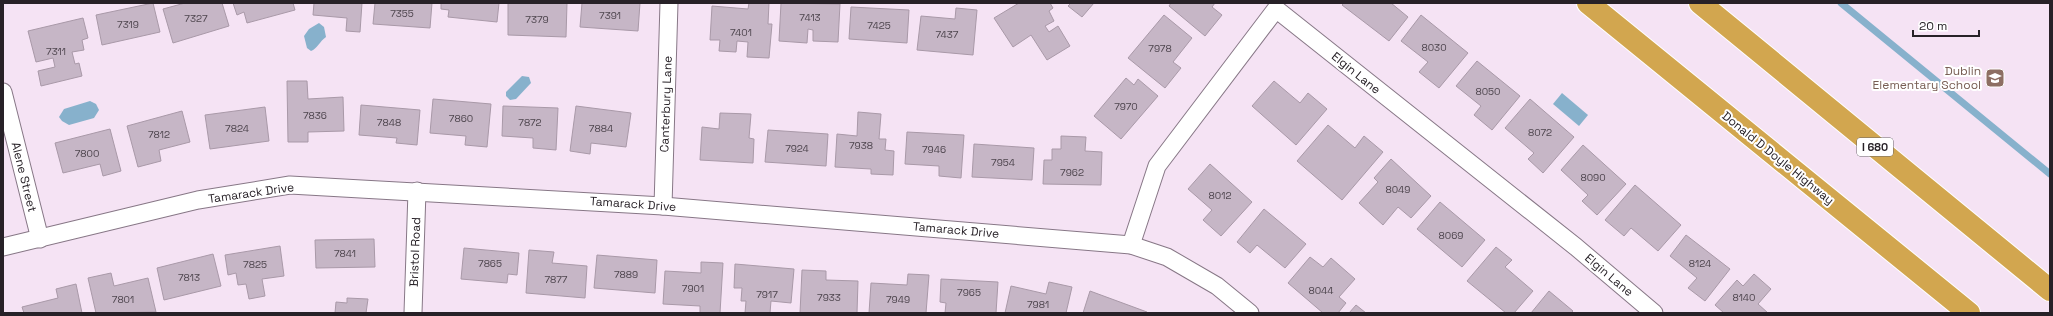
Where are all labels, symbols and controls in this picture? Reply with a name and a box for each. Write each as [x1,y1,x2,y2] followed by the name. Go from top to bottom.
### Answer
[390,7,414,20] house number: 7355
[599,9,621,22] house number: 7391
[799,11,821,24] house number: 7413
[184,12,208,25] house number: 7327
[1913,12,1979,38] scale bar
[525,13,549,26] house number: 7379
[117,18,139,31] house number: 7319
[1919,18,1947,34] text: 20 m
[867,19,891,32] house number: 7425
[730,26,752,39] house number: 7401
[936,28,959,41] house number: 7437
[1421,41,1447,54] house number: 8030
[1148,42,1172,55] house number: 7978
[46,45,66,58] house number: 7311
[1328,48,1384,98] street label: Elgin Lane
[656,55,676,153] street label: Canterbury Lane
[1873,63,1981,93] place label: Dublin Elementary School
[1984,67,2006,89] school or university icon: Dublin Elementary School
[1475,85,1501,98] house number: 8050
[1114,100,1138,113] house number: 7970
[1719,108,1837,208] street label: Donald D Doyle Highway
[303,109,327,122] house number: 7836
[449,112,473,125] house number: 7860
[377,116,401,129] house number: 7848
[518,116,542,129] house number: 7872
[225,122,249,135] house number: 7824
[589,122,613,135] house number: 7884
[1528,126,1552,139] house number: 8072
[148,128,170,141] house number: 7812
[1857,138,1893,156] road number: I 680
[849,139,873,152] house number: 7938
[8,140,40,214] street label: Alene Street
[785,142,809,155] house number: 7924
[922,143,946,156] house number: 7946
[75,147,99,160] house number: 7800
[991,156,1015,169] house number: 7954
[1060,166,1084,179] house number: 7962
[1580,171,1606,184] house number: 8090
[207,179,295,207] street label: Tamarack Drive
[1385,183,1411,196] house number: 8049
[1209,189,1231,202] house number: 8012
[589,193,677,215] street label: Tamarack Drive
[406,217,424,287] street label: Bristol Road
[912,218,1000,242] street label: Tamarack Drive
[1439,229,1463,242] house number: 8069
[334,247,356,260] house number: 7841
[1581,250,1637,300] street label: Elgin Lane
[478,257,502,270] house number: 7865
[1689,257,1711,270] house number: 8124
[243,258,267,271] house number: 7825
[614,268,638,281] house number: 7889
[178,271,200,284] house number: 7813
[544,273,568,286] house number: 7877
[682,282,704,295] house number: 7901
[1308,284,1334,297] house number: 8044
[957,286,981,299] house number: 7965
[756,288,778,301] house number: 7917
[817,291,841,304] house number: 7933
[1732,291,1756,304] house number: 8140
[112,293,134,306] house number: 7801
[886,293,910,306] house number: 7949
[1027,298,1049,311] house number: 7981

